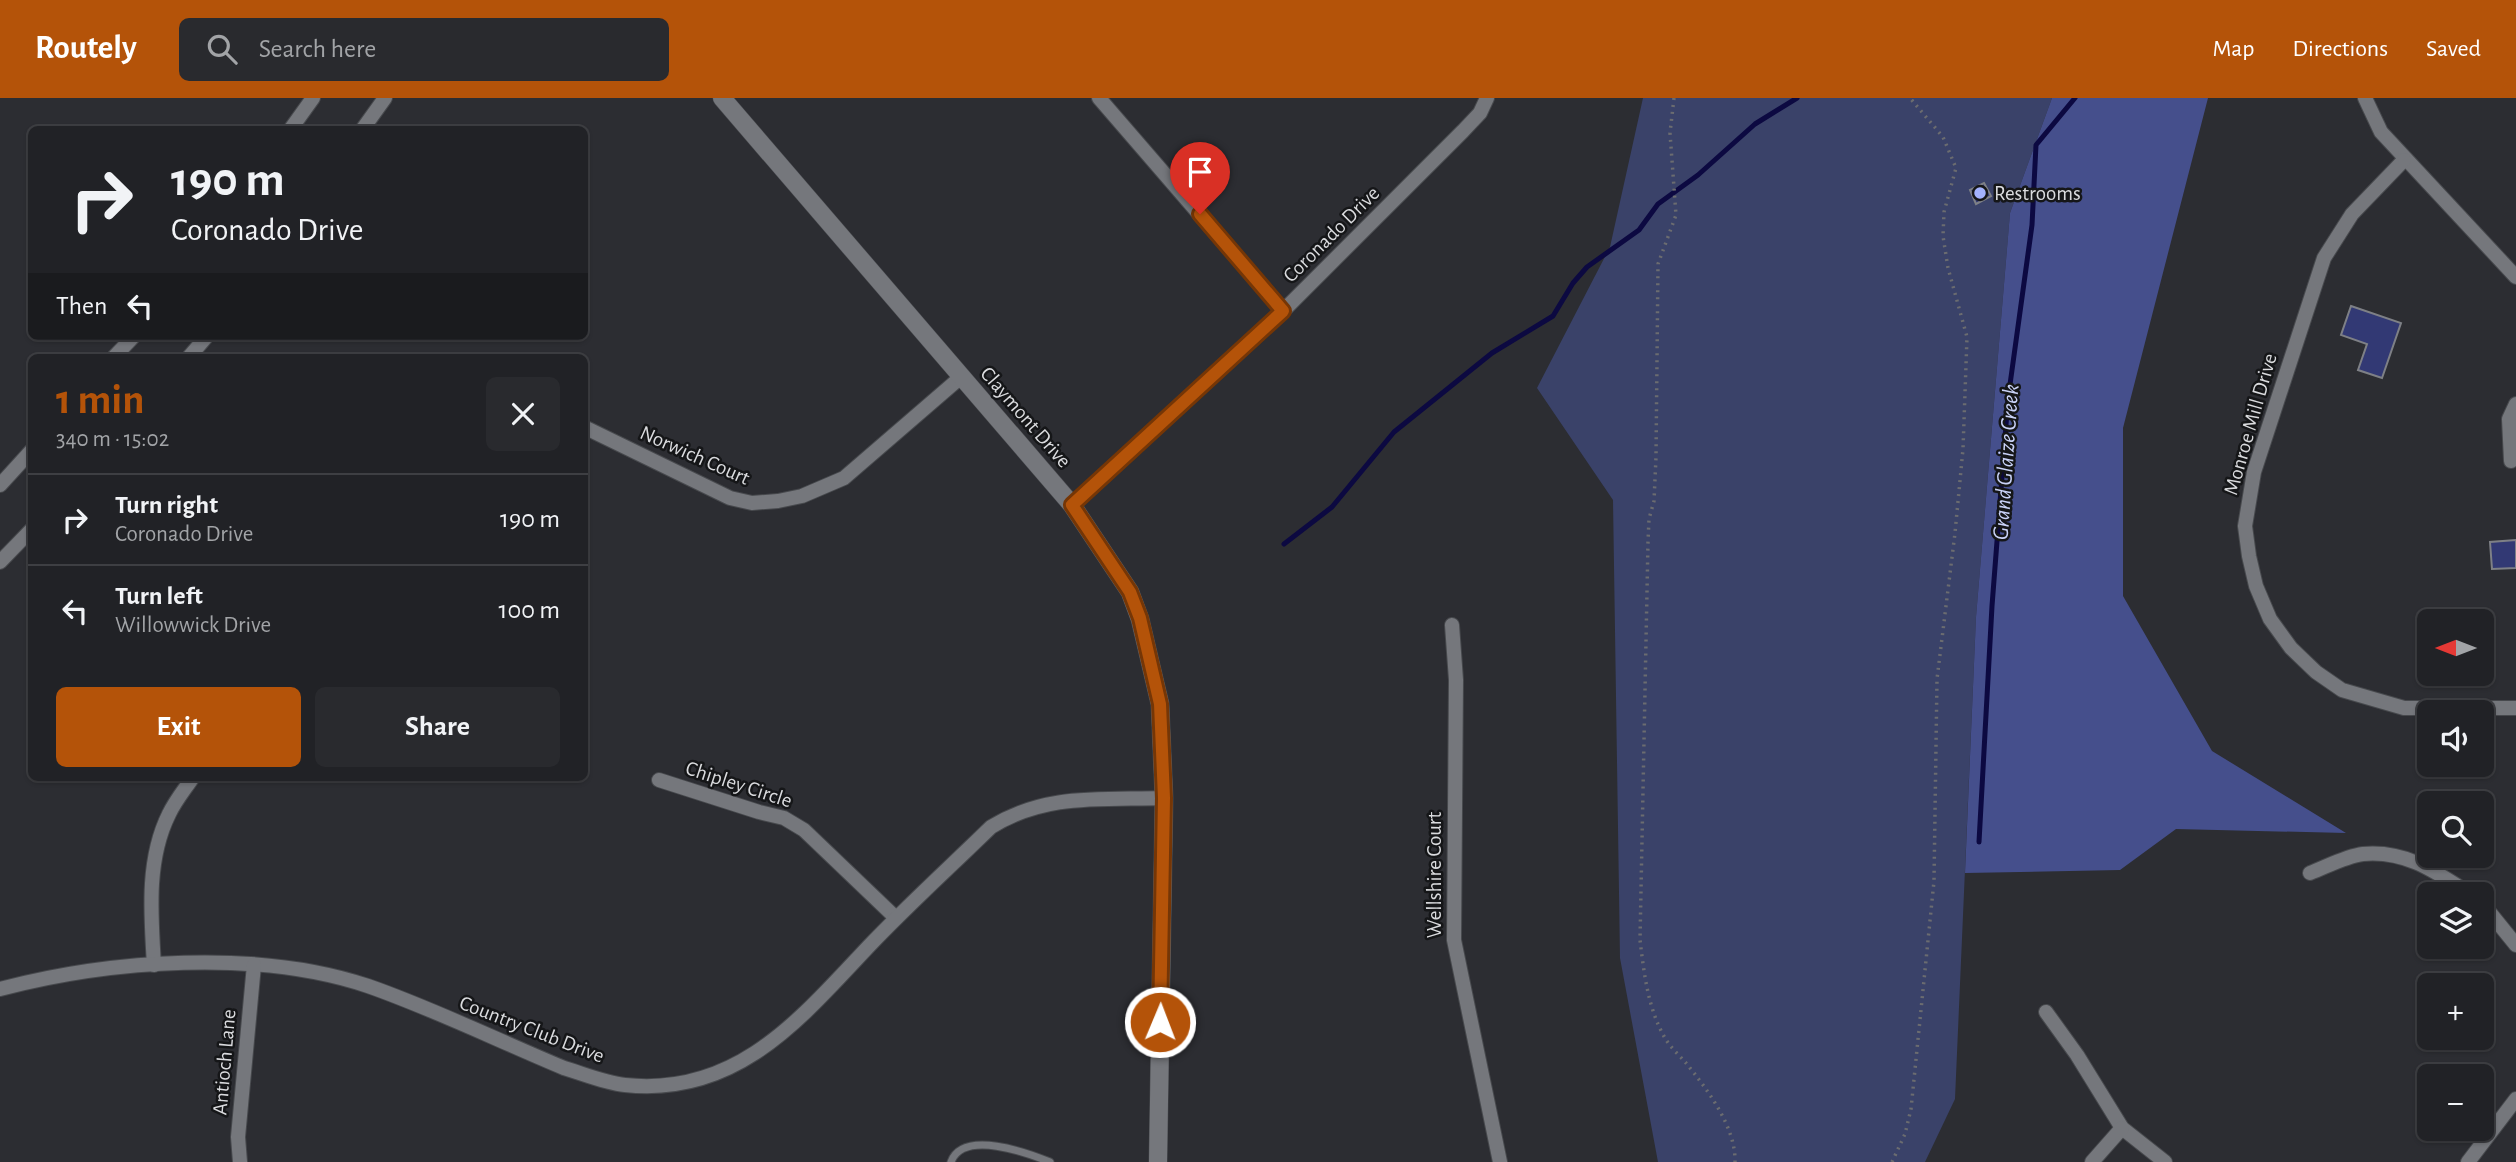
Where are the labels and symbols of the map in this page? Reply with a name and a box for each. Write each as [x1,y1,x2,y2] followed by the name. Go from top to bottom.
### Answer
[1170,142,1230,214] pin
[1279,182,1383,286] street label: Coronado Drive
[1994,183,2081,204] place label: Restrooms
[1972,185,1988,201] marker: Restrooms
[2220,351,2281,497] street label: Monroe Mill Drive
[976,363,1075,472] street label: Claymont Drive
[1990,383,2023,541] water label: Grand Glaize Creek
[637,422,753,489] street label: Norwich Court
[2417,609,2494,686] north arrow
[683,757,795,812] street label: Chipley Circle
[1424,812,1445,938] street label: Wellshire Court
[1123,985,1197,1059] position arrow
[457,992,607,1067] street label: Country Club Drive
[209,1008,240,1116] street label: Antioch Lane

